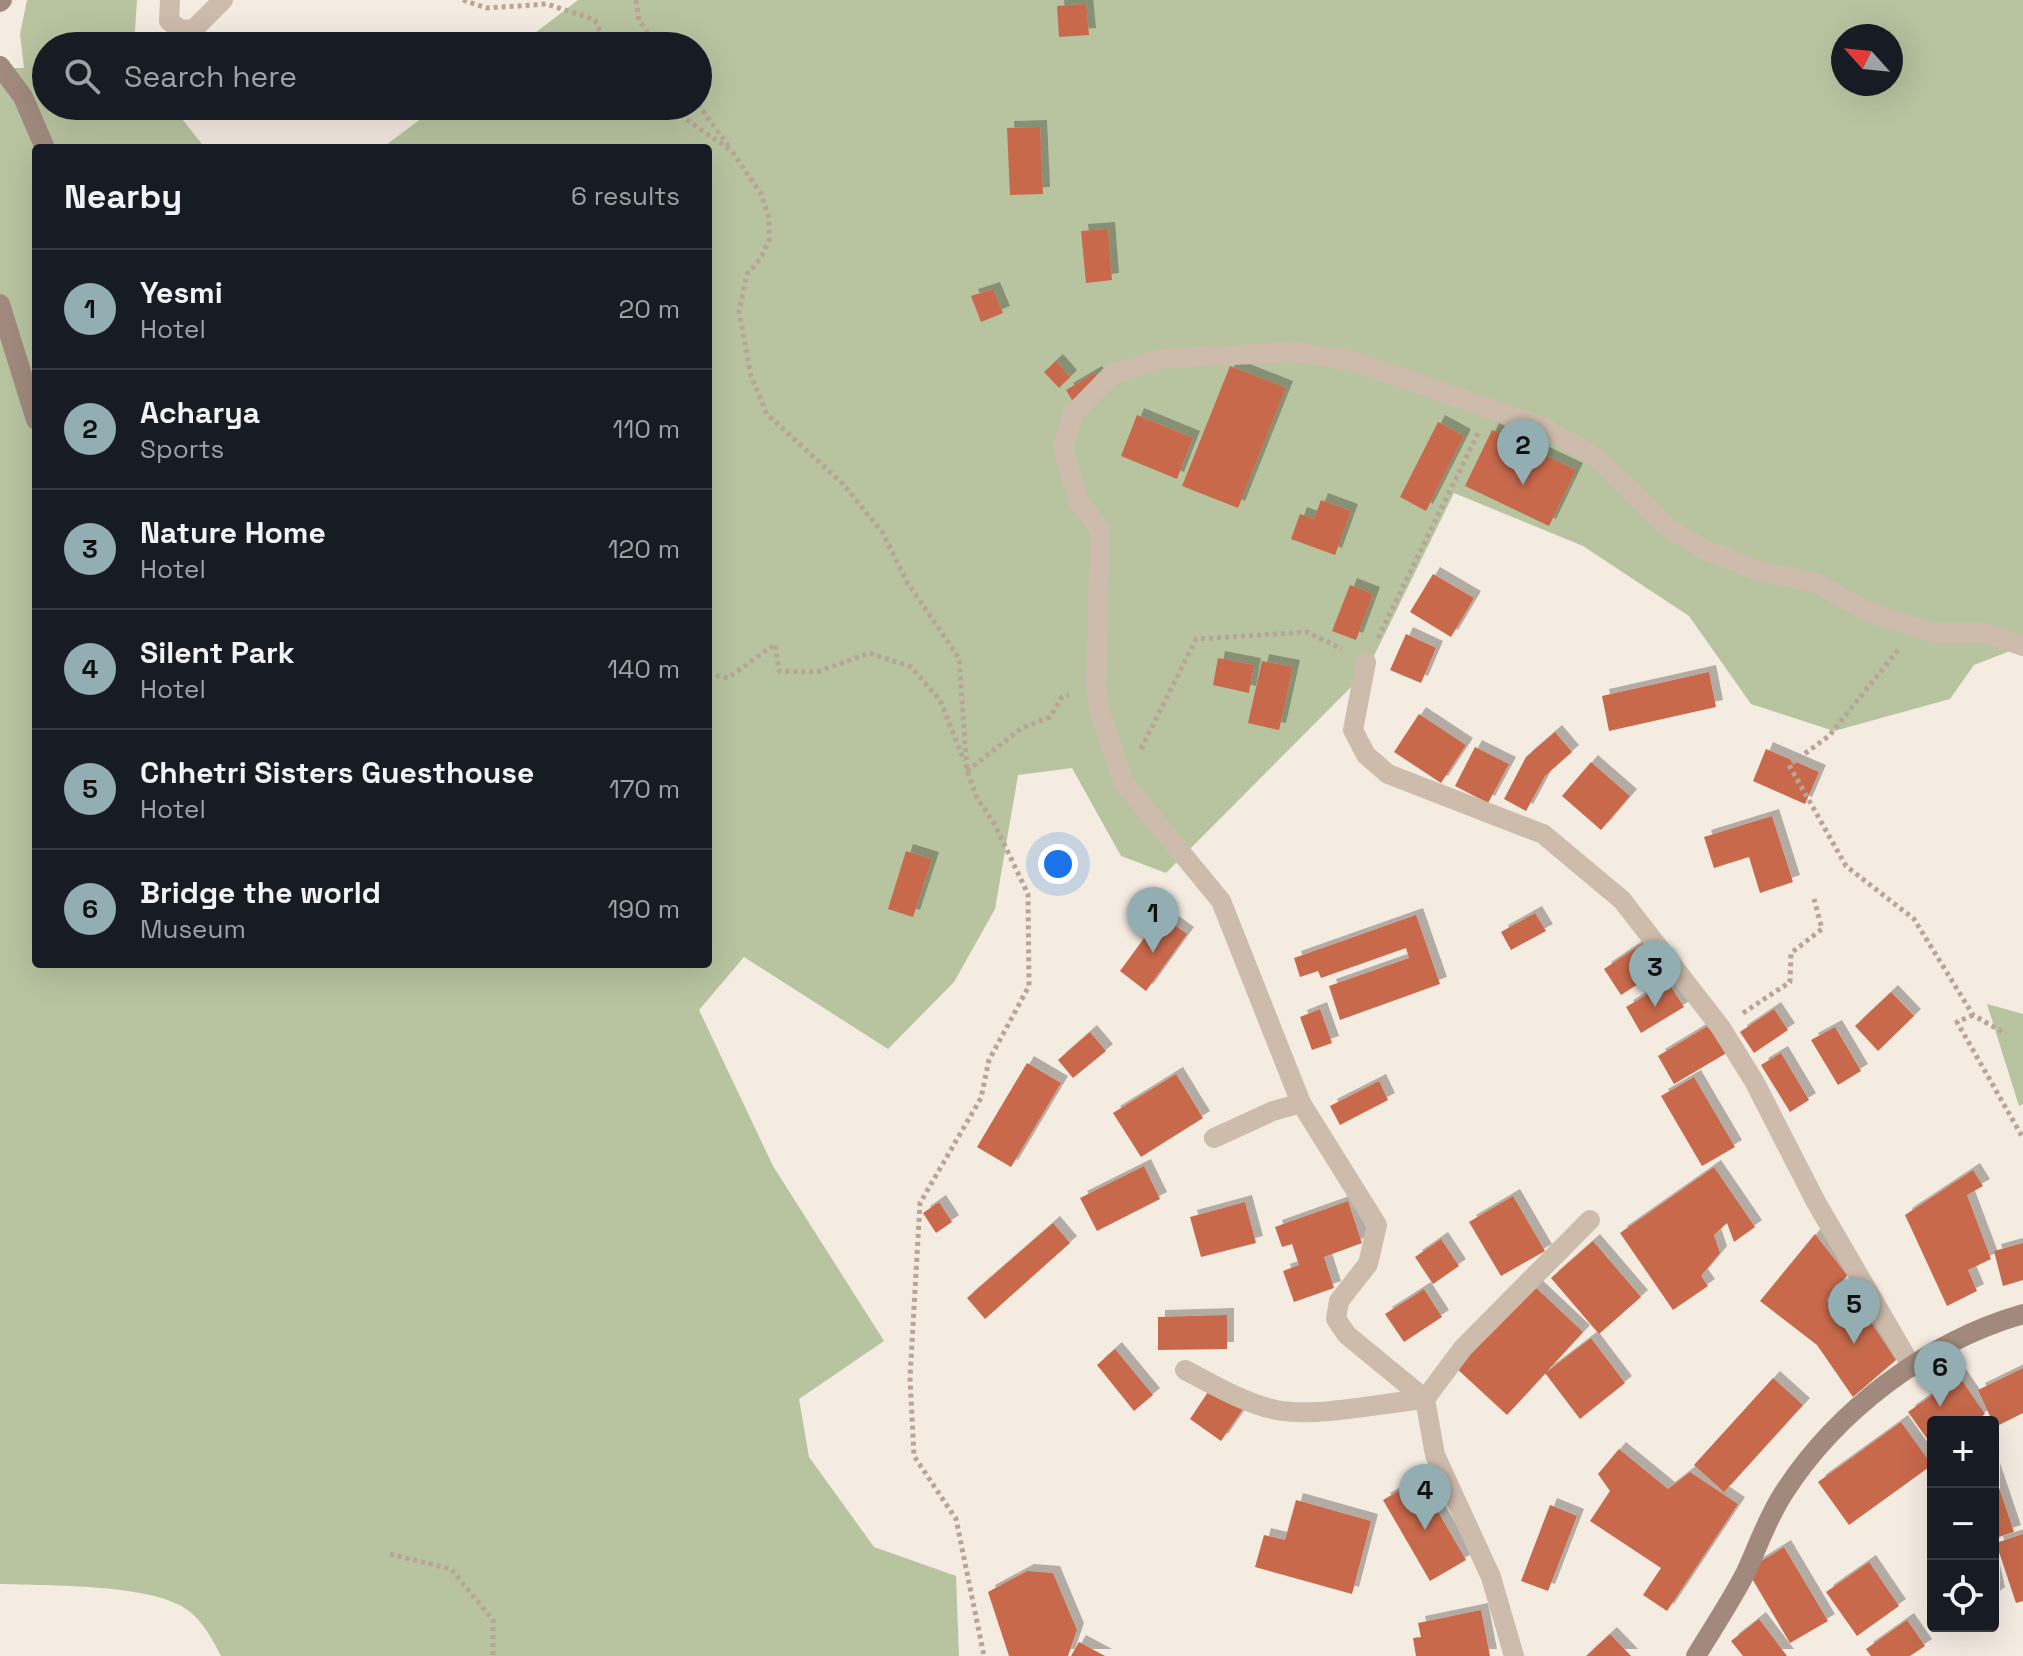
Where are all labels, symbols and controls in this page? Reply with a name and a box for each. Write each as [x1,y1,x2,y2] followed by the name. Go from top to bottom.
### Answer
[1831,24,1903,96] north arrow
[32,32,712,120] search box
[60,54,104,98] icon: search
[124,57,297,96] text: Search here
[64,175,182,218] text: Nearby
[571,179,680,213] text: 6 results
[140,273,223,312] text: Yesmi
[84,292,96,326] text: 1
[619,292,680,326] text: 20 m
[140,312,206,346] text: Hotel
[140,393,260,432] text: Acharya
[82,412,98,446] text: 2
[613,412,680,446] text: 110 m
[1497,419,1549,485] pin: 2
[140,432,224,466] text: Sports
[140,513,326,552] text: Nature Home
[82,532,98,566] text: 3
[608,532,680,566] text: 120 m
[140,552,206,586] text: Hotel
[140,633,295,672] text: Silent Park
[82,652,98,686] text: 4
[607,652,680,686] text: 140 m
[140,672,206,706] text: Hotel
[140,753,534,792] text: Chhetri Sisters Guesthouse
[82,772,98,806] text: 5
[609,772,680,806] text: 170 m
[140,792,206,826] text: Hotel
[1038,844,1078,884] your location
[140,873,381,912] text: Bridge the world
[1127,887,1179,953] pin: 1
[82,892,98,926] text: 6
[608,892,680,926] text: 190 m
[140,912,246,946] text: Museum
[1629,941,1681,1007] pin: 3
[1828,1278,1880,1344] pin: 5
[1914,1341,1966,1407] pin: 6
[1927,1416,1999,1632] map controls
[1927,1416,1999,1488] button: +
[1399,1464,1451,1530] pin: 4
[1927,1488,1999,1560] button: −
[1927,1560,1999,1632] button: locate

